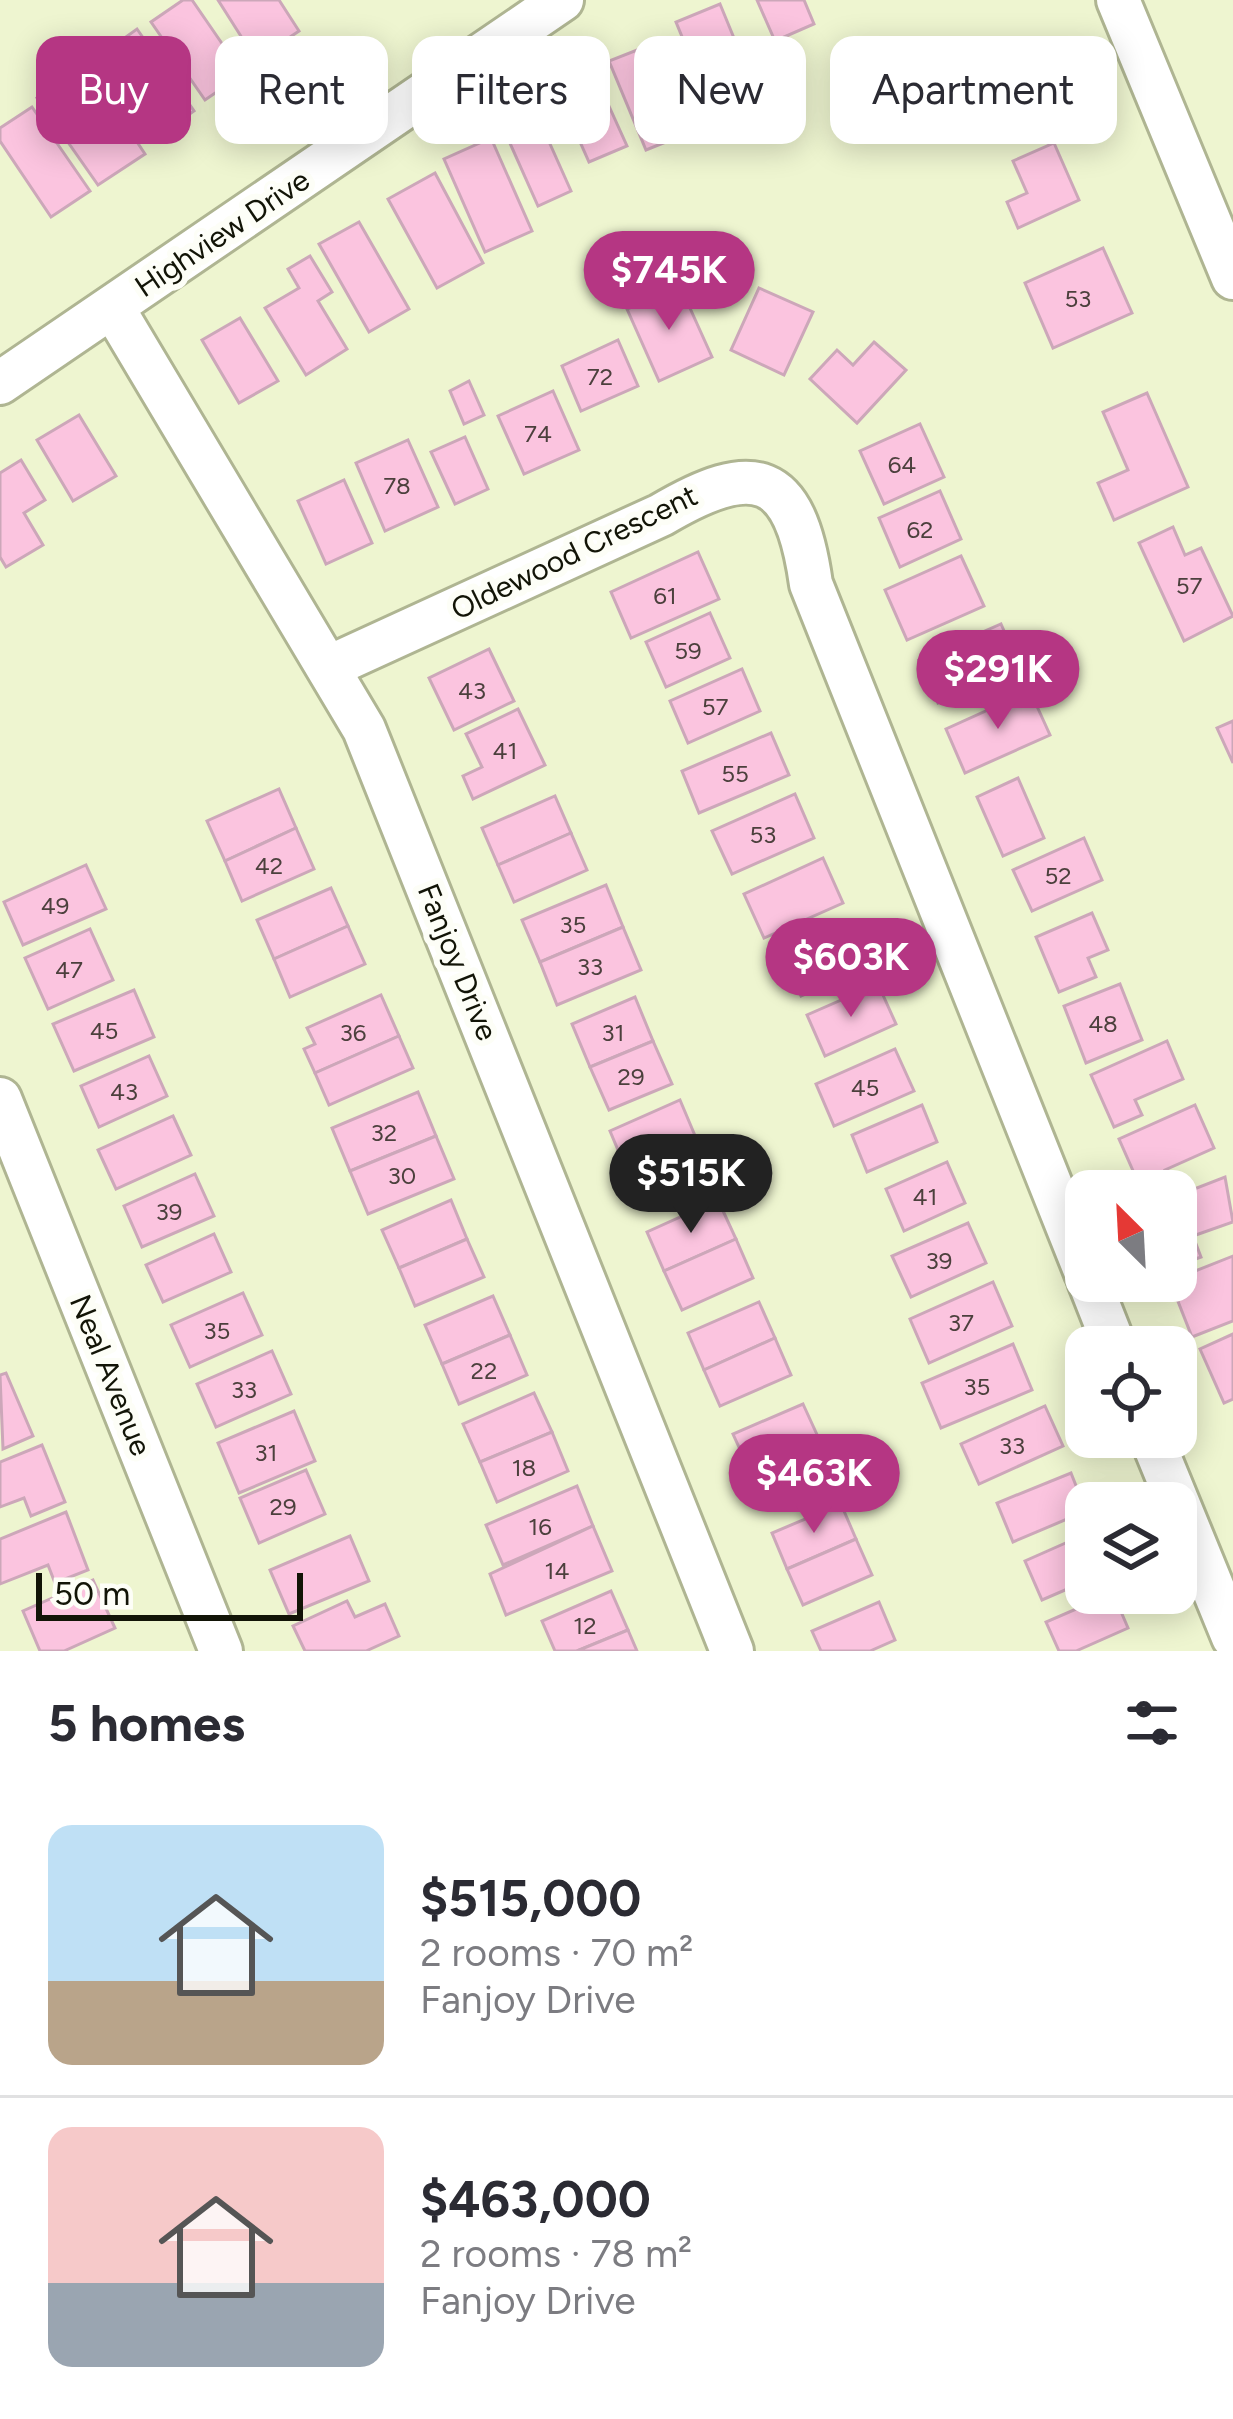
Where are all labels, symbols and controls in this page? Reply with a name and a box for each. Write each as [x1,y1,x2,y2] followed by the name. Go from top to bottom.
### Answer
[36,36,191,144] chip: Buy
[215,36,388,144] chip: Rent
[412,36,610,144] chip: Filters
[634,36,806,144] chip: New
[830,36,1117,144] chip: Apartment
[128,161,316,305] street label: Highview Drive
[585,231,753,333] pin: $745K
[611,246,727,293] text: $745K
[1065,284,1091,313] house number: 53
[587,362,613,391] house number: 72
[524,419,552,448] house number: 74
[888,450,916,479] house number: 64
[383,471,411,500] house number: 78
[445,476,703,628] street label: Oldewood Crescent
[907,515,934,544] house number: 62
[1176,571,1202,600] house number: 57
[653,581,677,610] house number: 61
[914,630,1082,732] pin: $291K
[674,636,702,665] house number: 59
[943,645,1053,692] text: $291K
[458,676,486,705] house number: 43
[702,692,728,721] house number: 57
[493,736,517,765] house number: 41
[721,759,749,788] house number: 55
[750,820,776,849] house number: 53
[255,851,283,880] house number: 42
[1044,861,1072,890] house number: 52
[410,878,506,1046] street label: Fanjoy Drive
[41,891,69,920] house number: 49
[560,910,586,939] house number: 35
[767,918,935,1020] pin: $603K
[792,933,910,980] text: $603K
[577,952,603,981] house number: 33
[55,955,83,984] house number: 47
[1088,1009,1118,1038] house number: 48
[90,1016,118,1045] house number: 45
[340,1018,366,1047] house number: 36
[602,1018,624,1047] house number: 31
[618,1062,645,1091] house number: 29
[851,1073,879,1102] house number: 45
[110,1077,138,1106] house number: 43
[371,1118,397,1147] house number: 32
[607,1134,775,1236] pin: $515K
[636,1149,746,1196] text: $515K
[388,1161,416,1190] house number: 30
[1065,1170,1197,1302] north arrow
[1065,1170,1197,1614] map controls
[913,1182,937,1211] house number: 41
[156,1197,182,1226] house number: 39
[926,1246,952,1275] house number: 39
[62,1289,160,1461] street label: Neal Avenue
[948,1308,974,1337] house number: 37
[204,1316,230,1345] house number: 35
[1065,1326,1197,1458] button: locate
[471,1356,497,1385] house number: 22
[964,1372,990,1401] house number: 35
[231,1375,257,1404] house number: 33
[999,1431,1025,1460] house number: 33
[730,1434,898,1536] pin: $463K
[255,1438,277,1467] house number: 31
[756,1449,872,1496] text: $463K
[512,1453,536,1482] house number: 18
[1065,1482,1197,1614] button: layers
[270,1492,297,1521] house number: 29
[528,1512,552,1541] house number: 16
[545,1556,569,1585] house number: 14
[36,1567,303,1620] scale bar
[54,1574,130,1613] text: 50 m
[573,1611,597,1640] house number: 12
[1119,1690,1185,1756] icon: filters
[48,1693,245,1754] text: 5 homes
[420,1868,641,1929] text: $515,000
[144,1873,288,2017] icon: home
[420,1929,693,1976] text: 2 rooms · 70 m²
[420,1976,636,2023] text: Fanjoy Drive
[420,2169,651,2230] text: $463,000
[144,2175,288,2319] icon: home
[420,2230,692,2277] text: 2 rooms · 78 m²
[420,2277,636,2324] text: Fanjoy Drive

